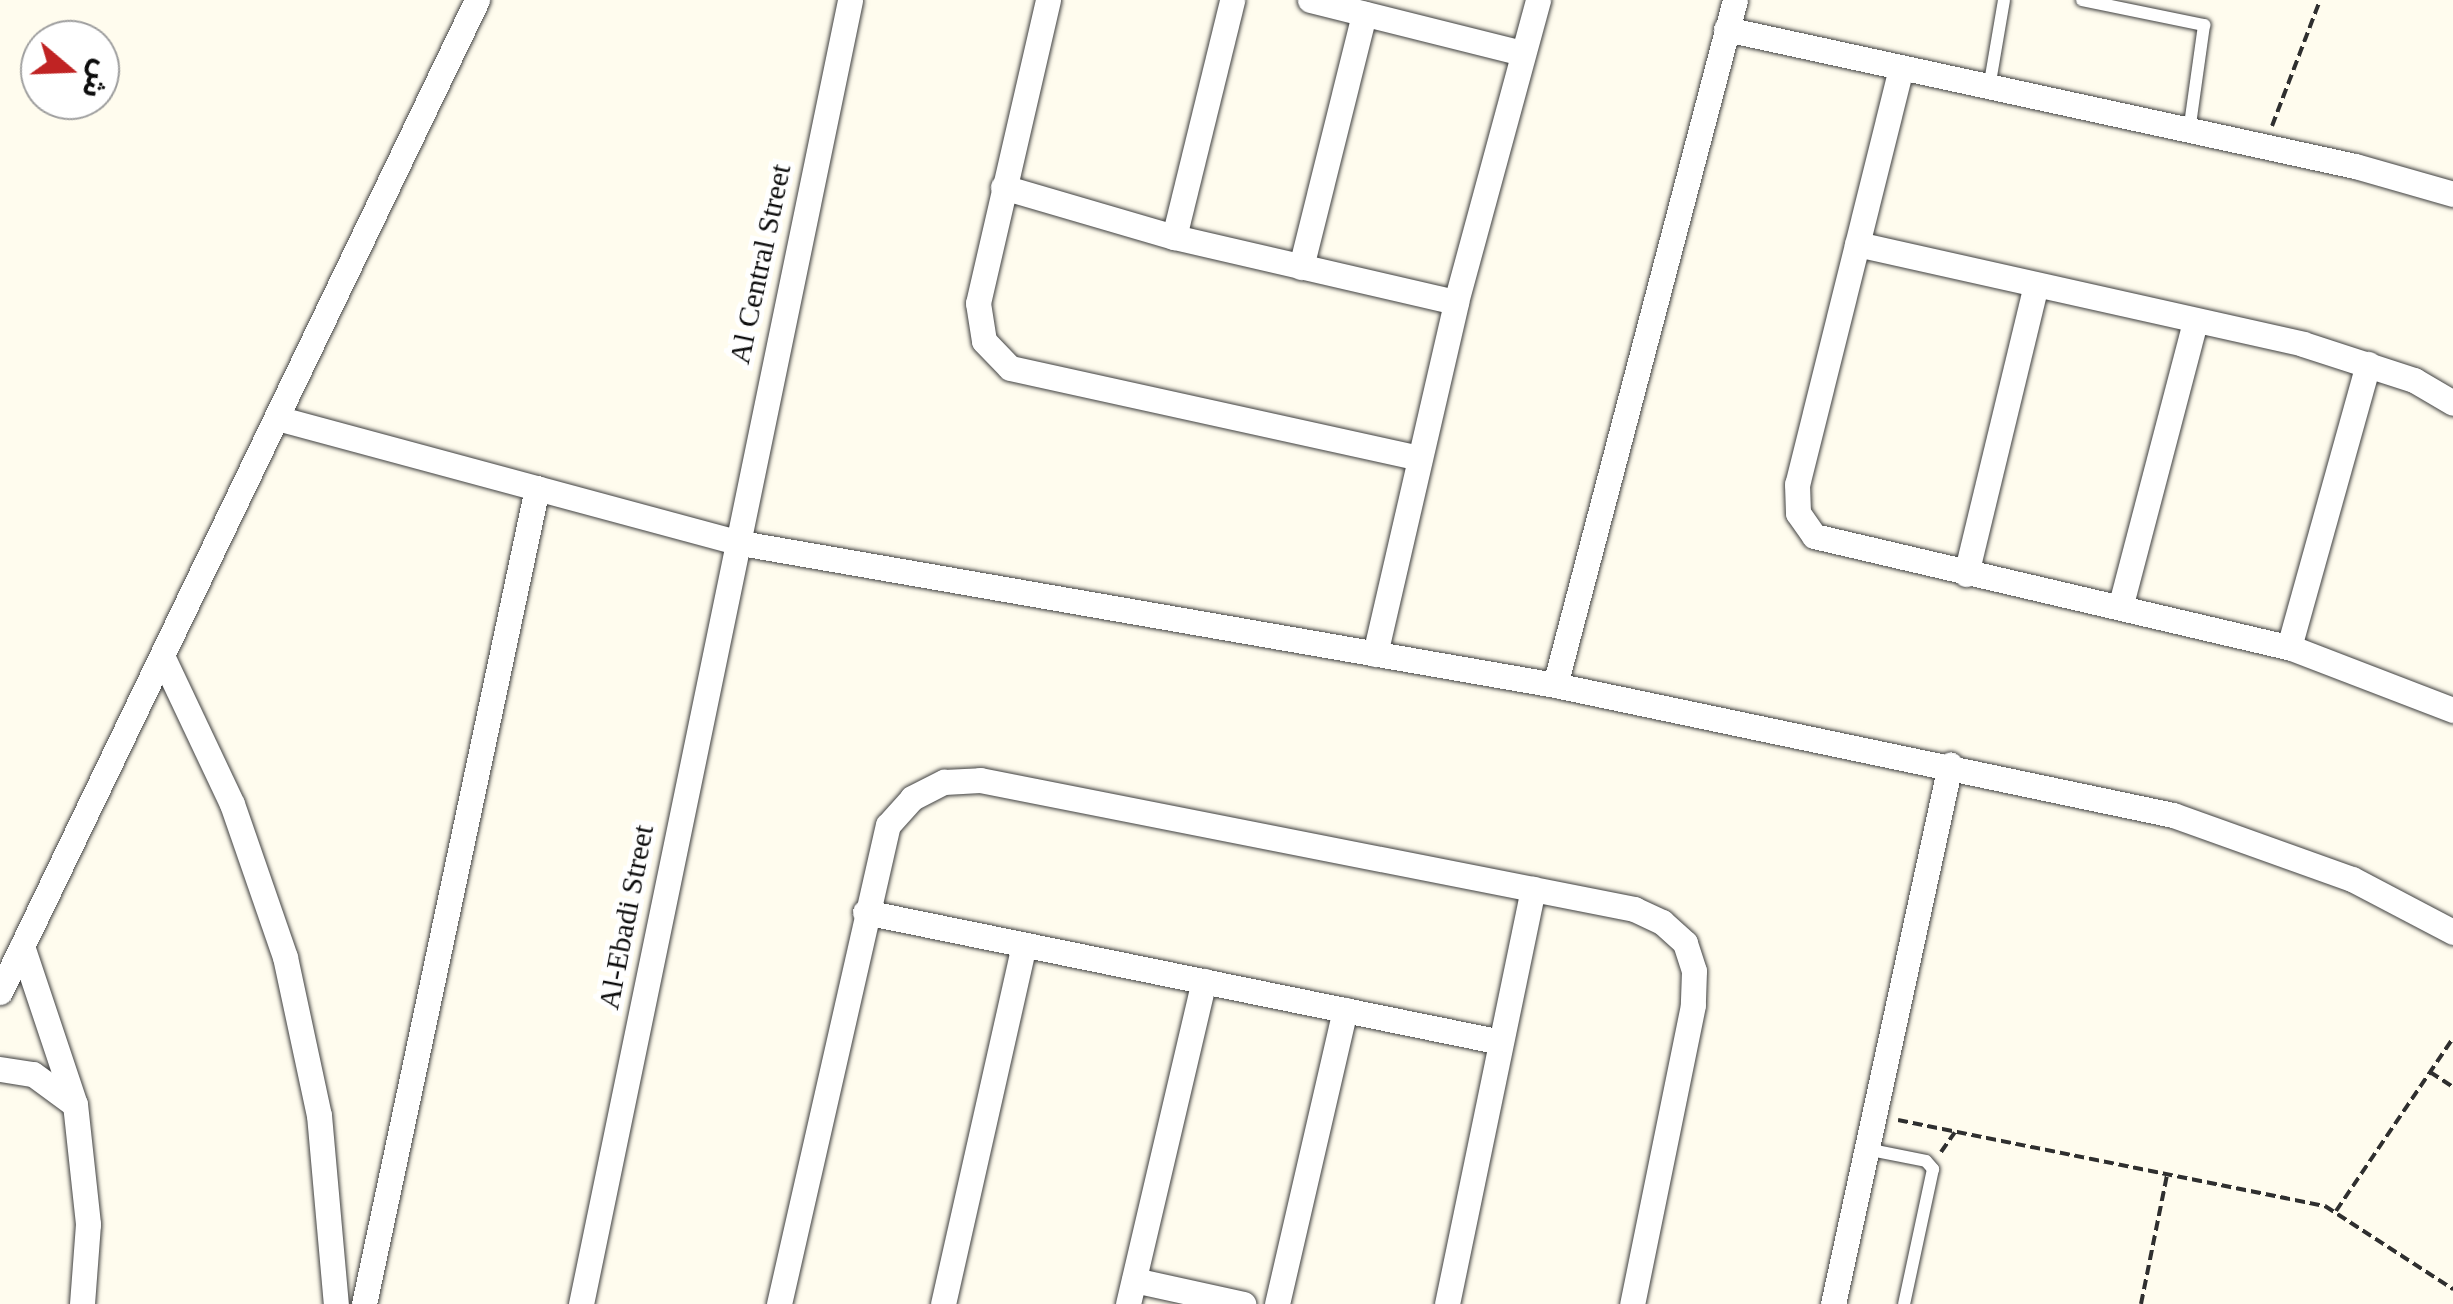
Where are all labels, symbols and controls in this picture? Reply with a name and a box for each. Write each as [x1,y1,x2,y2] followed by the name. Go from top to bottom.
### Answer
[20,20,120,120] north arrow
[76,56,118,102] text: ش
[721,161,799,367] street label: Al Central Street
[590,822,662,1012] street label: Al-Ebadi Street

